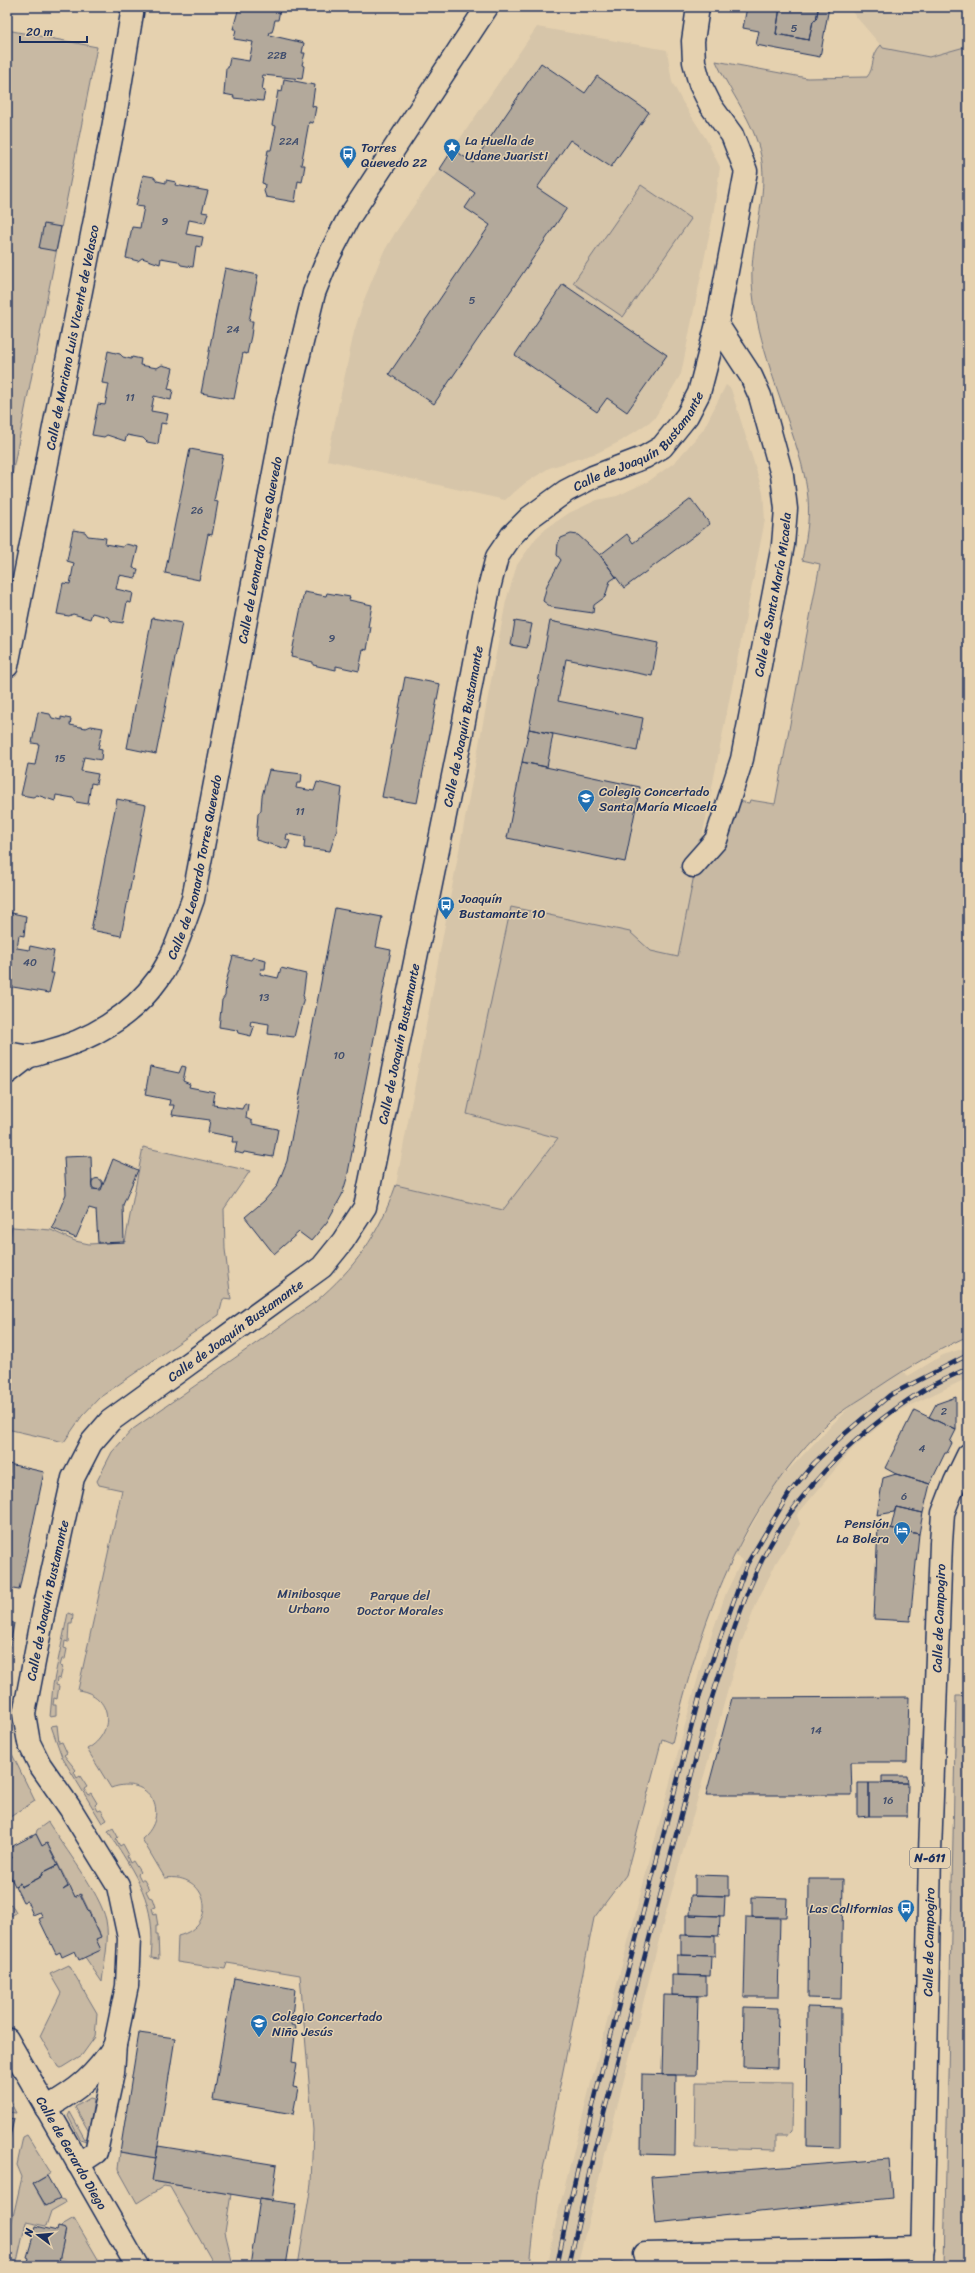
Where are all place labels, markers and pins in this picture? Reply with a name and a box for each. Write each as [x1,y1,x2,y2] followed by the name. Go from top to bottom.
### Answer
[465,129,548,167] place label: La Huella de Udane Juaristi
[361,136,428,174] place label: Torres Quevedo 22
[442,137,462,162] place icon: La Huella de Udane Juaristi
[338,144,358,169] bus stop icon: Torres Quevedo 22
[599,780,717,818] place label: Colegio Concertado Santa María Micaela
[576,788,596,813] school or university icon: Colegio Concertado Santa María Micaela
[458,887,545,925] place label: Joaquín Bustamante 10
[436,895,456,920] bus stop icon: Joaquín Bustamante 10
[836,1512,889,1550] place label: Pensión La Bolera
[892,1520,912,1545] hotel icon: Pensión La Bolera
[809,1897,894,1920] place label: Las Californias
[896,1898,916,1923] bus stop icon: Las Californias
[272,2005,383,2043] place label: Colegio Concertado Niño Jesús
[249,2013,269,2038] school or university icon: Colegio Concertado Niño Jesús

